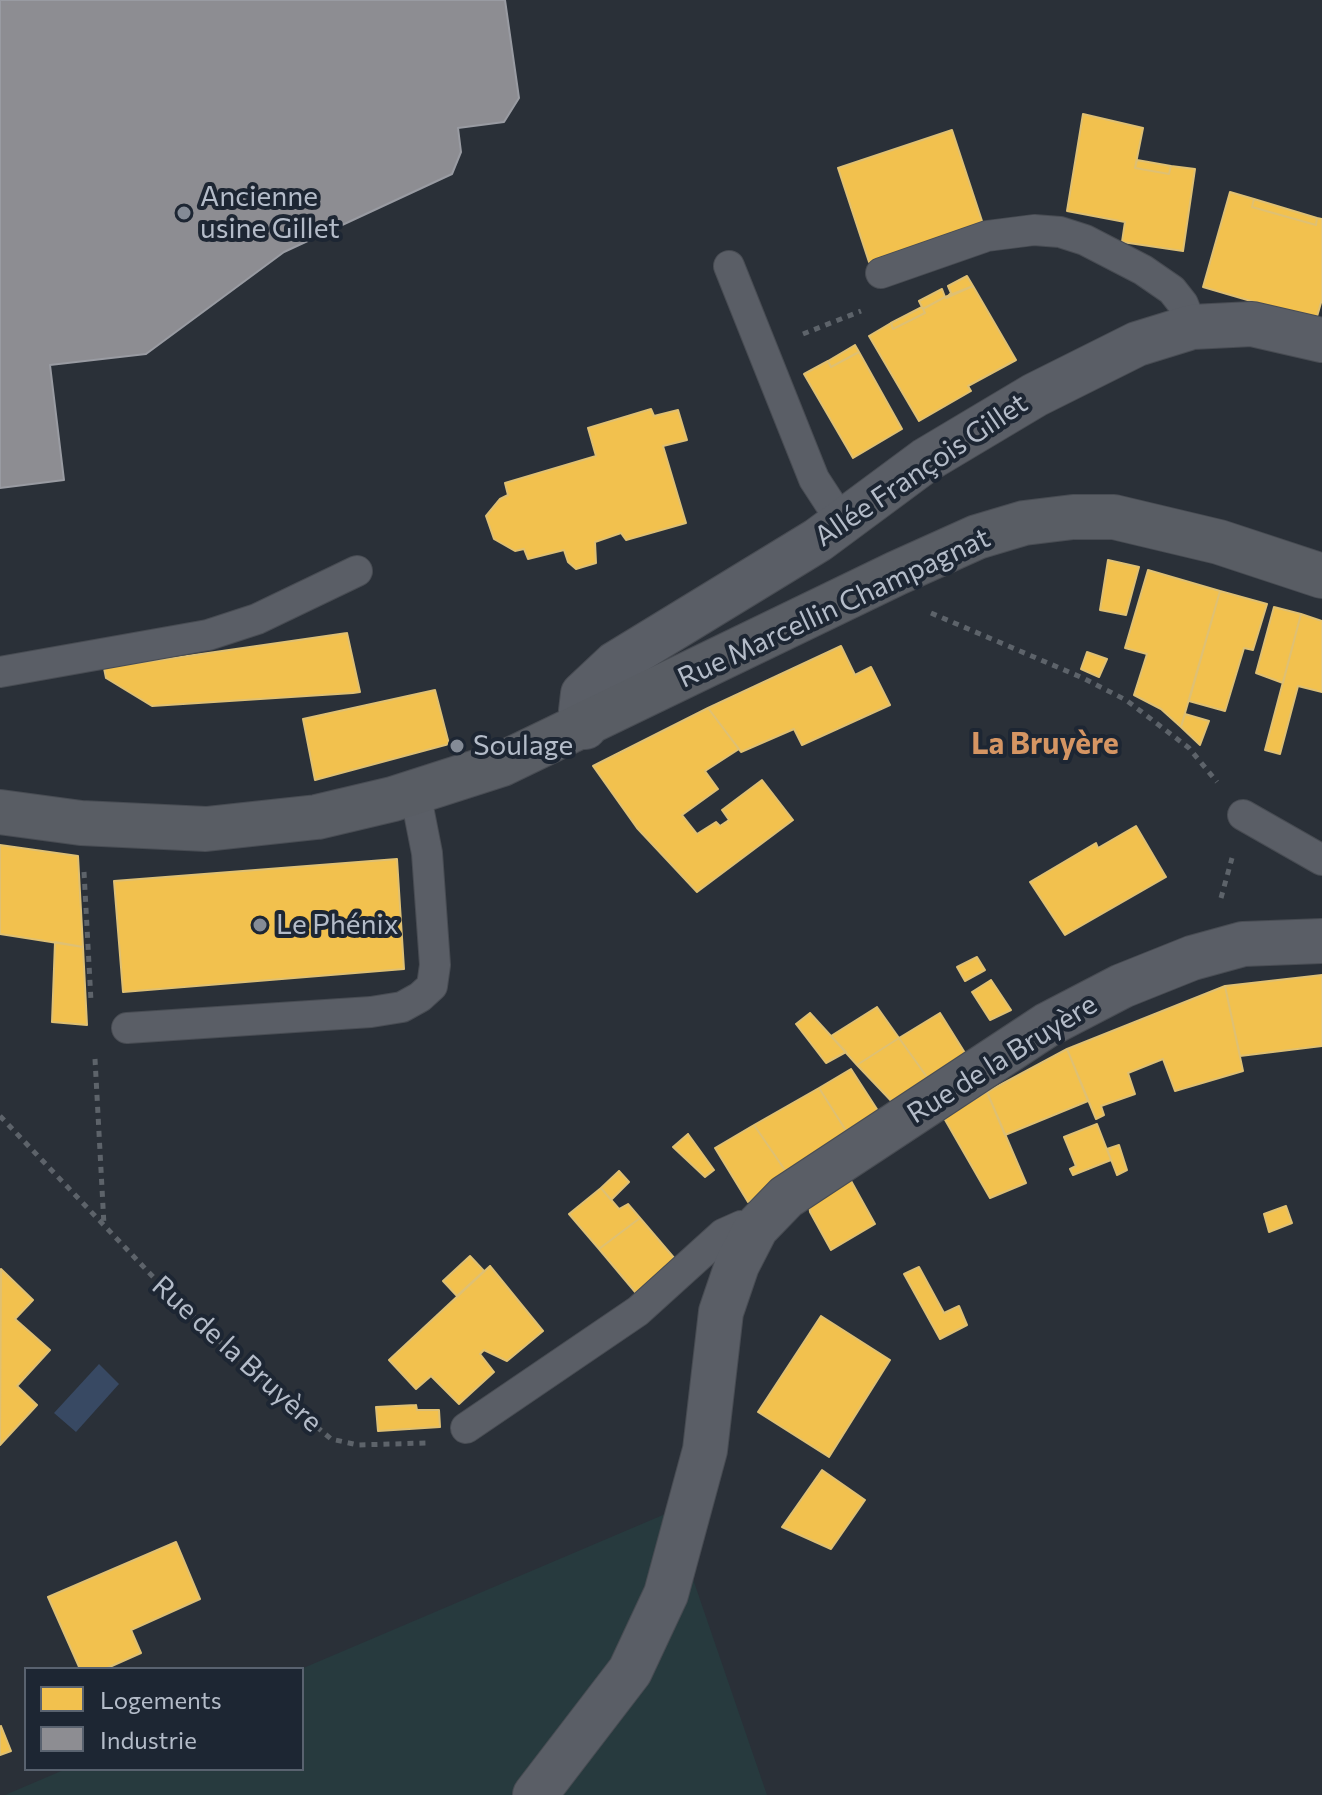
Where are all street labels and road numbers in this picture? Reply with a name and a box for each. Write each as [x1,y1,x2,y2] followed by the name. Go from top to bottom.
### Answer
[808,386,1034,554] street label: Allée François Gillet
[673,521,995,695] street label: Rue Marcellin Champagnat
[901,987,1103,1131] street label: Rue de la Bruyère
[145,1269,329,1439] street label: Rue de la Bruyère

